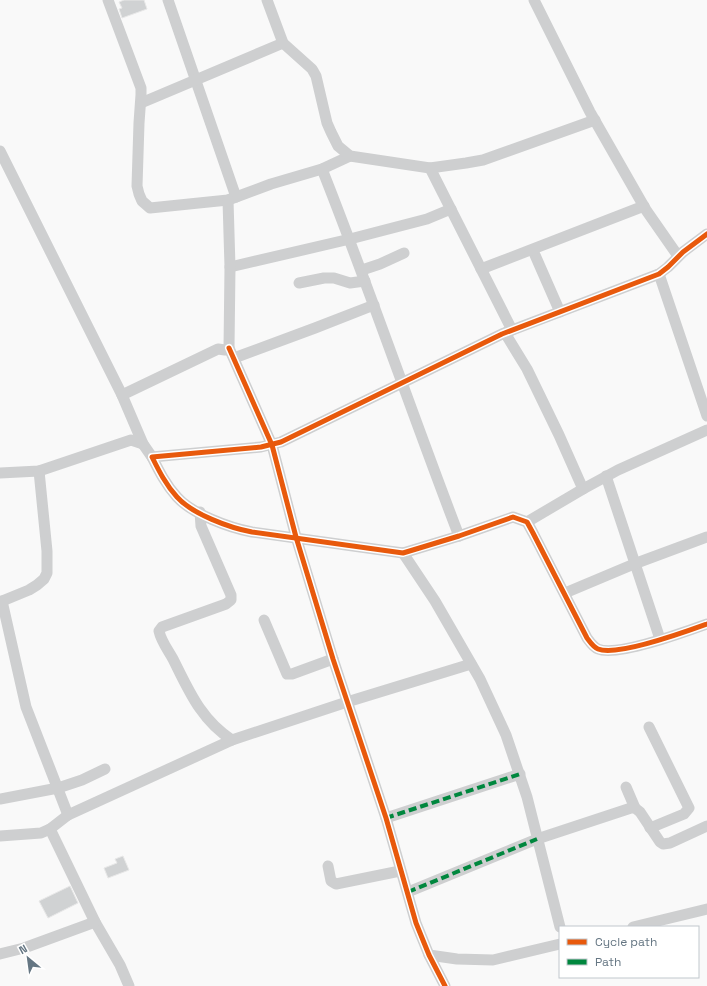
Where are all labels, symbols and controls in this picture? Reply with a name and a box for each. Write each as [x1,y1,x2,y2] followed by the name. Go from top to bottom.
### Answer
[559,926,699,978] legend
[595,934,657,950] text: Cycle path
[8,938,48,978] north arrow
[17,941,30,957] text: N
[595,954,621,970] text: Path

